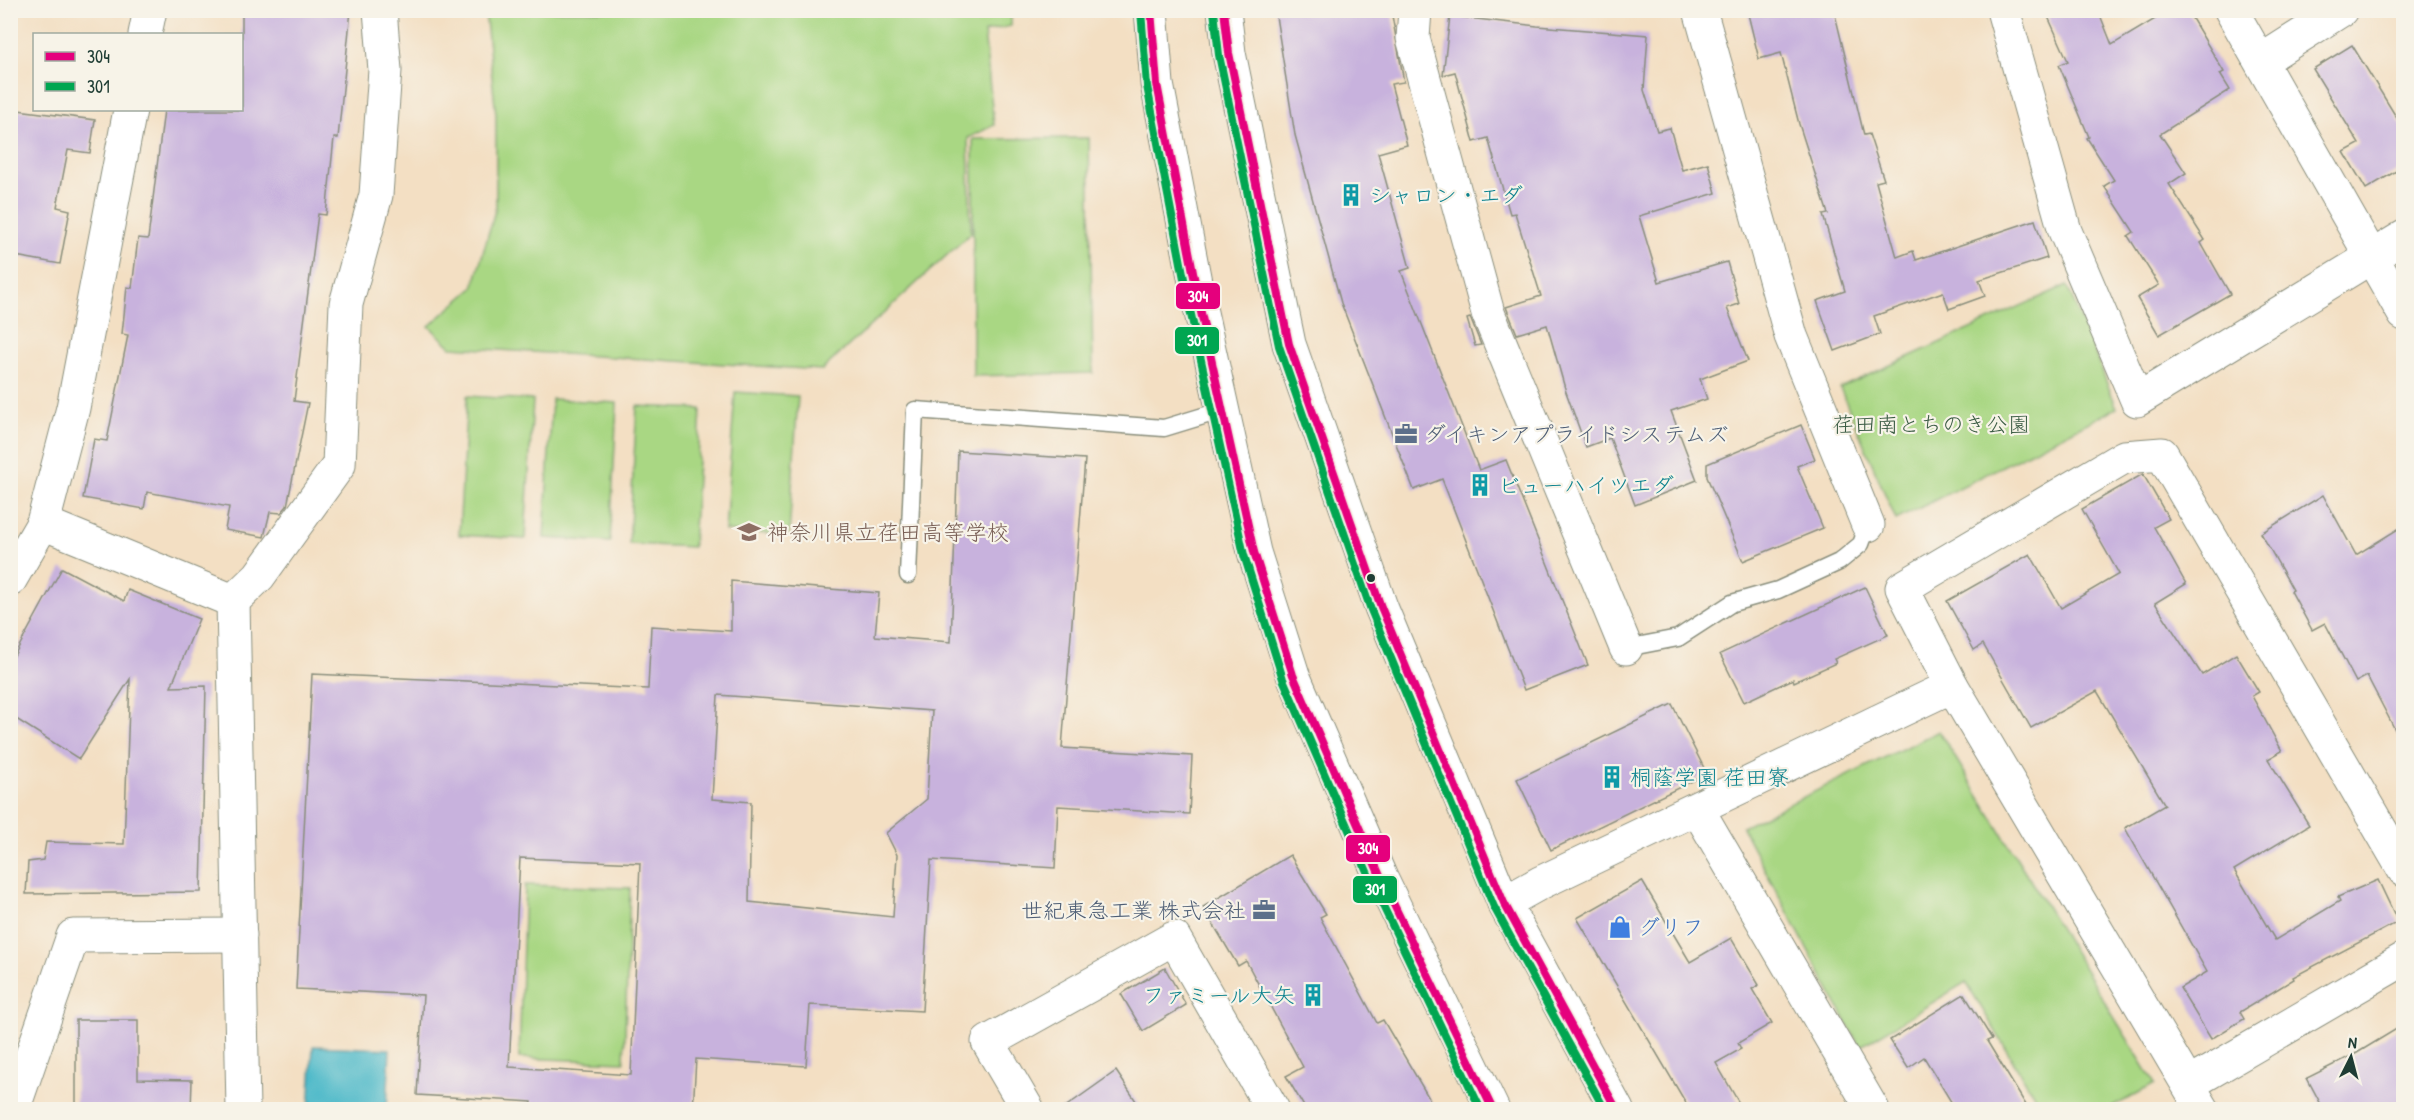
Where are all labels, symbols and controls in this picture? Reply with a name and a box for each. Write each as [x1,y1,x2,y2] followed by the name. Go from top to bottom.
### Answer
[33,33,243,111] legend
[87,44,110,69] text: 304
[87,74,110,99] text: 301
[1369,180,1523,210] place label: シャロン・エダ
[1338,182,1364,208] building icon: シャロン・エダ
[1175,282,1221,310] line badge: 304
[1188,285,1208,307] text: 304
[1174,326,1220,355] line badge: 301
[1187,329,1207,351] text: 301
[1832,409,2030,439] park label: 荏田南とちのき公園
[1424,419,1728,449] place label: ダイキンアプライドシステムズ
[1393,421,1419,447] office icon: ダイキンアプライドシステムズ
[1498,470,1674,500] place label: ビューハイツエダ
[1467,472,1493,498] building icon: ビューハイツエダ
[767,517,1009,547] place label: 神奈川県立荏田高等学校
[736,519,762,545] school or university icon: 神奈川県立荏田高等学校
[1365,572,1377,584] unlabelled marker
[1630,762,1789,792] place label: 桐蔭学園 荏田寮
[1599,764,1625,790] building icon: 桐蔭学園 荏田寮
[1345,834,1391,863] line badge: 304
[1358,837,1378,859] text: 304
[1352,875,1398,904] line badge: 301
[1365,878,1385,900] text: 301
[1021,895,1246,925] place label: 世紀東急工業 株式会社
[1251,897,1277,923] office icon: 世紀東急工業 株式会社
[1638,912,1704,942] place label: グリフ
[1607,914,1633,940] shop icon: グリフ
[1143,980,1295,1010] place label: ファミール大矢
[1300,982,1326,1008] building icon: ファミール大矢
[2321,1027,2381,1087] north arrow
[2347,1031,2358,1054] text: N

